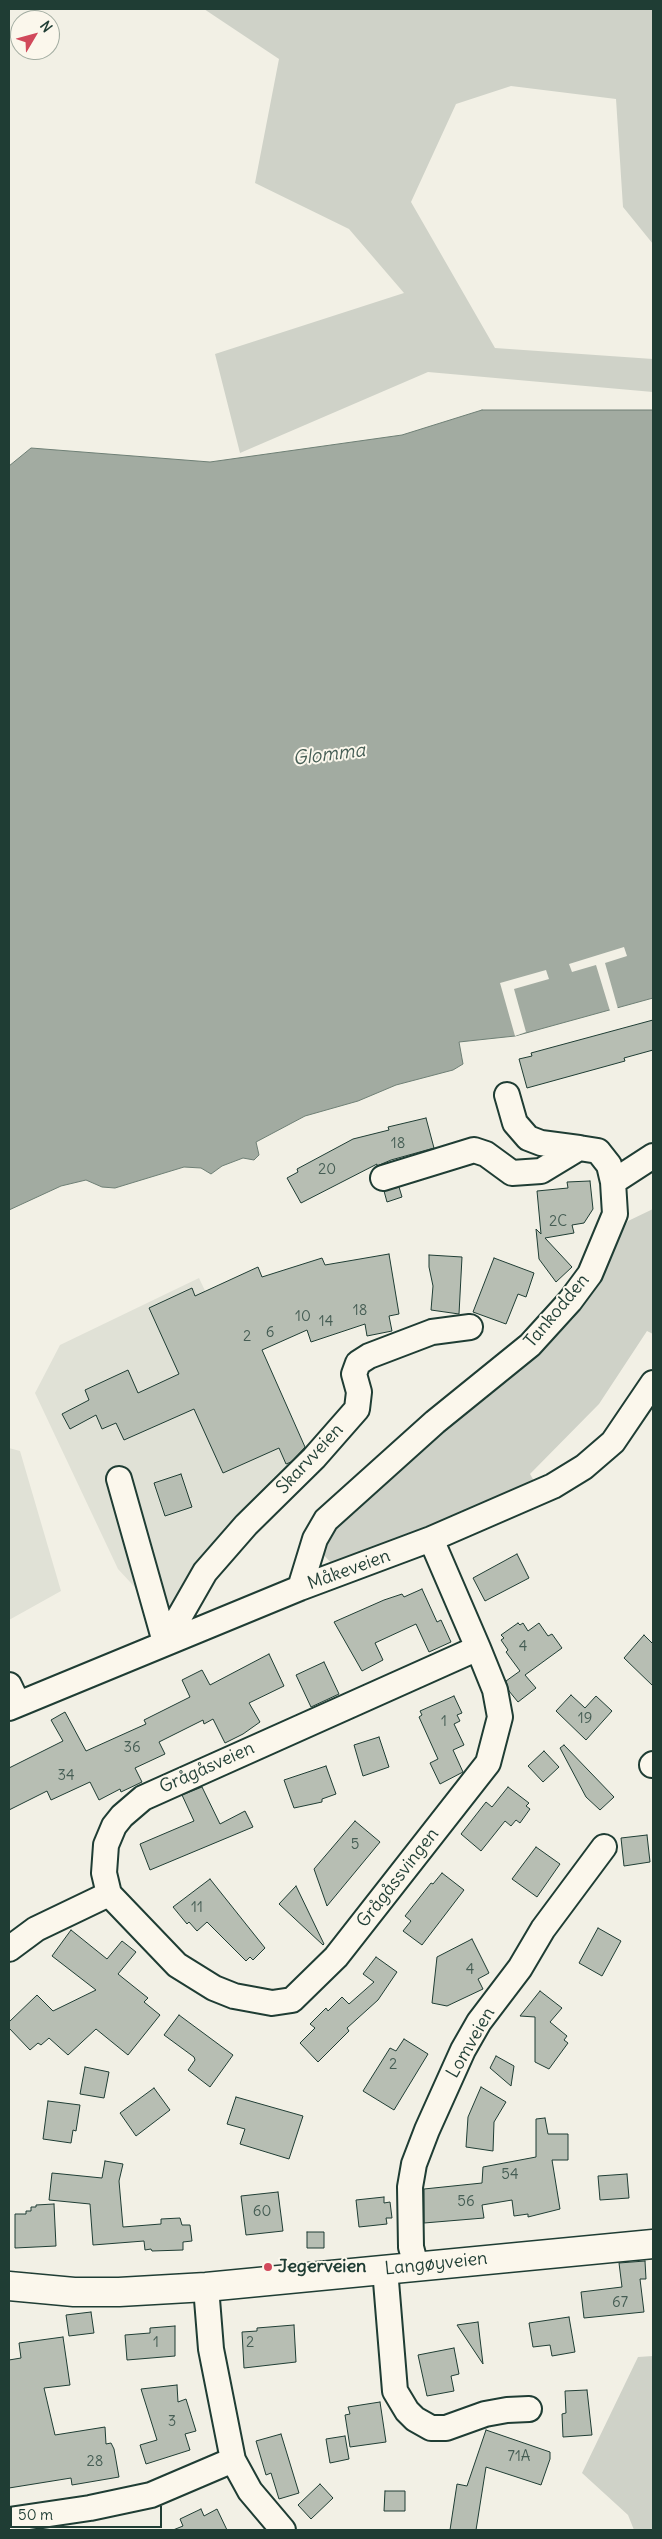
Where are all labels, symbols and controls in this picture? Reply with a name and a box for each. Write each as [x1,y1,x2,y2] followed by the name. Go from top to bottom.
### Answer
[10,10,60,60] north arrow
[36,17,56,36] text: N
[291,739,367,771] water label: Glomma
[391,1135,405,1153] house number: 18
[318,1161,336,1179] house number: 20
[549,1213,567,1231] house number: 2C
[520,1270,594,1352] street label: Tankodden
[353,1302,367,1320] house number: 18
[295,1308,311,1326] house number: 10
[319,1313,333,1331] house number: 14
[266,1324,274,1342] house number: 6
[243,1328,251,1346] house number: 2
[272,1419,348,1499] street label: Skarvveien
[305,1545,393,1595] street label: Måkeveien
[519,1638,527,1656] house number: 4
[578,1710,592,1728] house number: 19
[441,1713,447,1731] house number: 1
[156,1738,258,1798] street label: Grågåsveien
[123,1739,141,1757] house number: 36
[57,1767,75,1785] house number: 34
[352,1824,444,1932] street label: Grågåssvingen
[351,1836,359,1854] house number: 5
[191,1899,203,1917] house number: 11
[466,1961,474,1979] house number: 4
[442,2004,500,2082] street label: Lomveien
[389,2056,397,2074] house number: 2
[501,2166,519,2184] house number: 54
[457,2193,475,2211] house number: 56
[253,2203,271,2221] house number: 60
[383,2248,489,2280] street label: Langøyveien
[278,2256,367,2278] place label: Jegerveien
[262,2261,274,2273] marker: Jegerveien
[612,2294,628,2312] house number: 67
[153,2334,159,2352] house number: 1
[246,2334,254,2352] house number: 2
[168,2413,176,2431] house number: 3
[508,2448,530,2466] house number: 71A
[87,2453,103,2471] house number: 28
[12,2496,165,2528] scale bar
[18,2505,53,2524] text: 50 m

